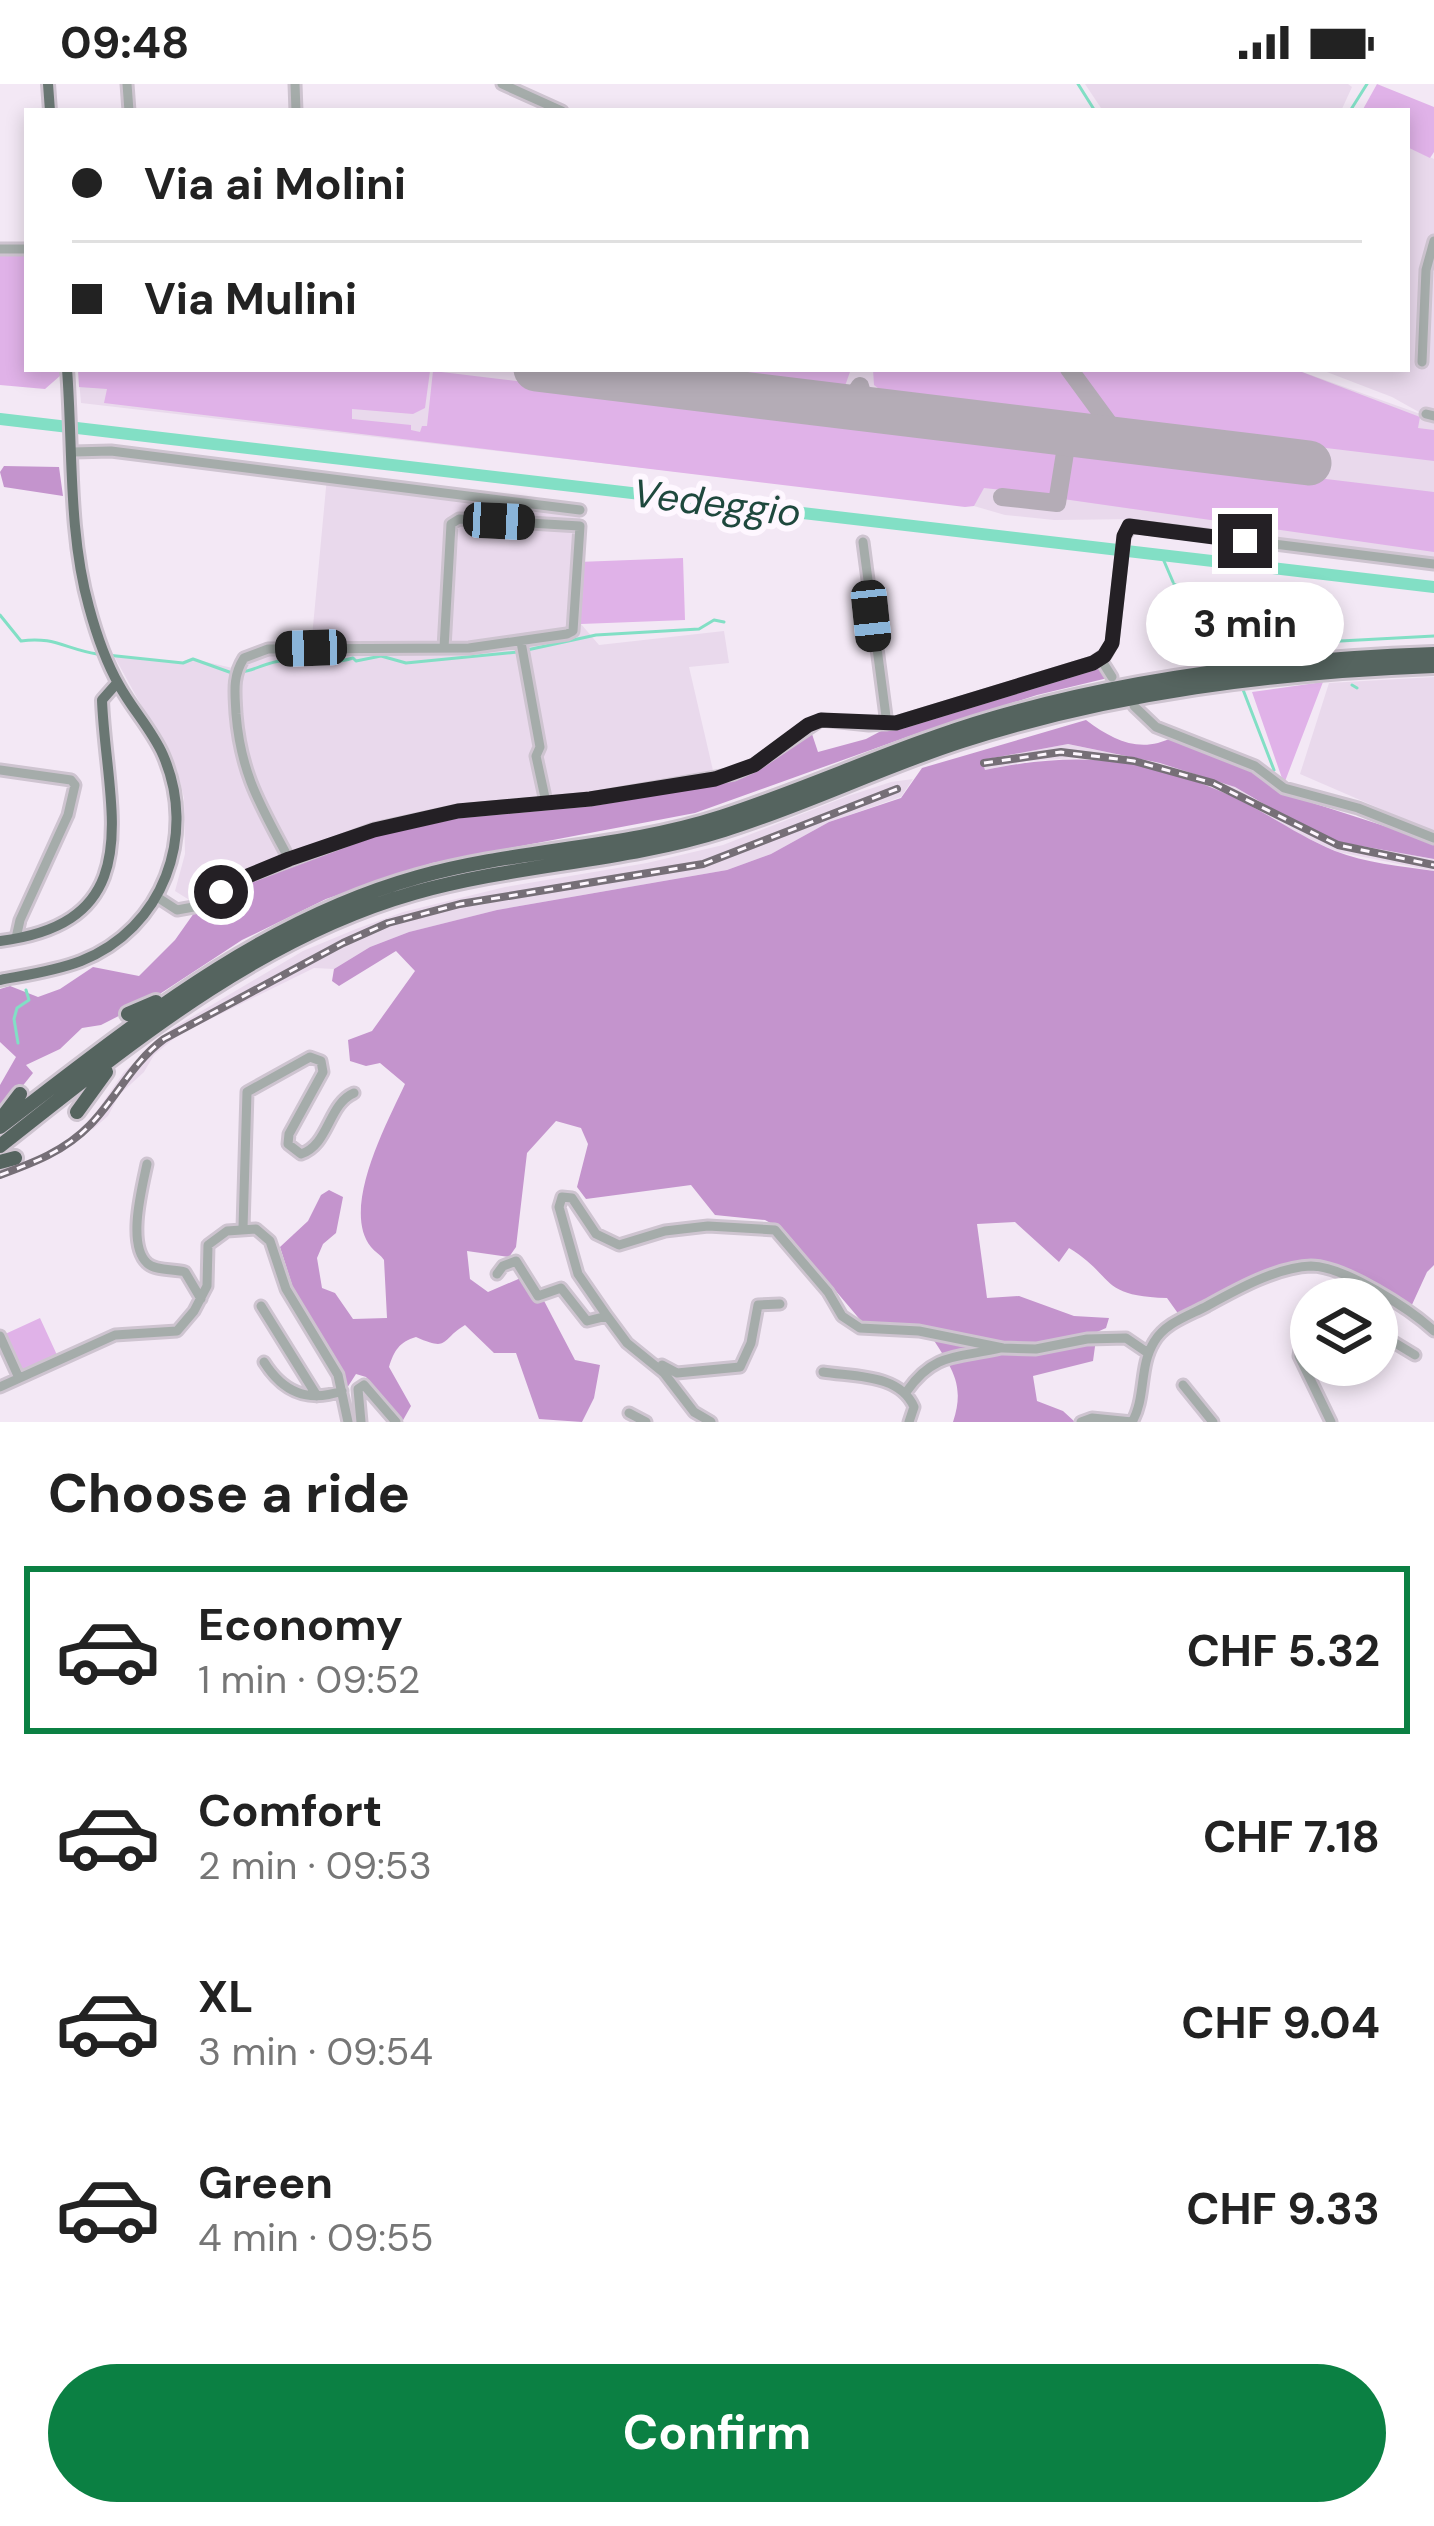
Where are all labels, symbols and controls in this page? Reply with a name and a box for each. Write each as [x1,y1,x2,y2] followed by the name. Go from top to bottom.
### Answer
[60,13,189,72] text: 09:48
[144,154,406,213] text: Via ai Molini
[144,269,357,328] text: Via Mulini
[630,467,804,539] water label: Vedeggio
[462,501,536,541] car
[1218,514,1272,568] route end
[849,578,893,654] car
[1146,583,1344,667] callout: 3 min
[1193,598,1297,649] text: 3 min
[274,629,348,667] car
[194,865,248,919] route start
[1290,1278,1398,1386] map controls
[1290,1278,1398,1386] button: layers
[48,1458,410,1529] text: Choose a ride
[198,1595,403,1654] text: Economy
[54,1596,162,1704] icon: car
[1187,1621,1380,1680] text: CHF 5.32
[198,1654,420,1705] text: 1 min · 09:52
[198,1781,382,1840] text: Comfort
[54,1782,162,1890] icon: car
[1203,1807,1380,1866] text: CHF 7.18
[198,1840,432,1891] text: 2 min · 09:53
[198,1967,253,2026] text: XL
[54,1968,162,2076] icon: car
[1181,1993,1380,2052] text: CHF 9.04
[198,2026,433,2077] text: 3 min · 09:54
[198,2153,333,2212] text: Green
[54,2154,162,2262] icon: car
[1186,2179,1380,2238] text: CHF 9.33
[198,2212,434,2263] text: 4 min · 09:55
[48,2364,1386,2502] button: Confirm

